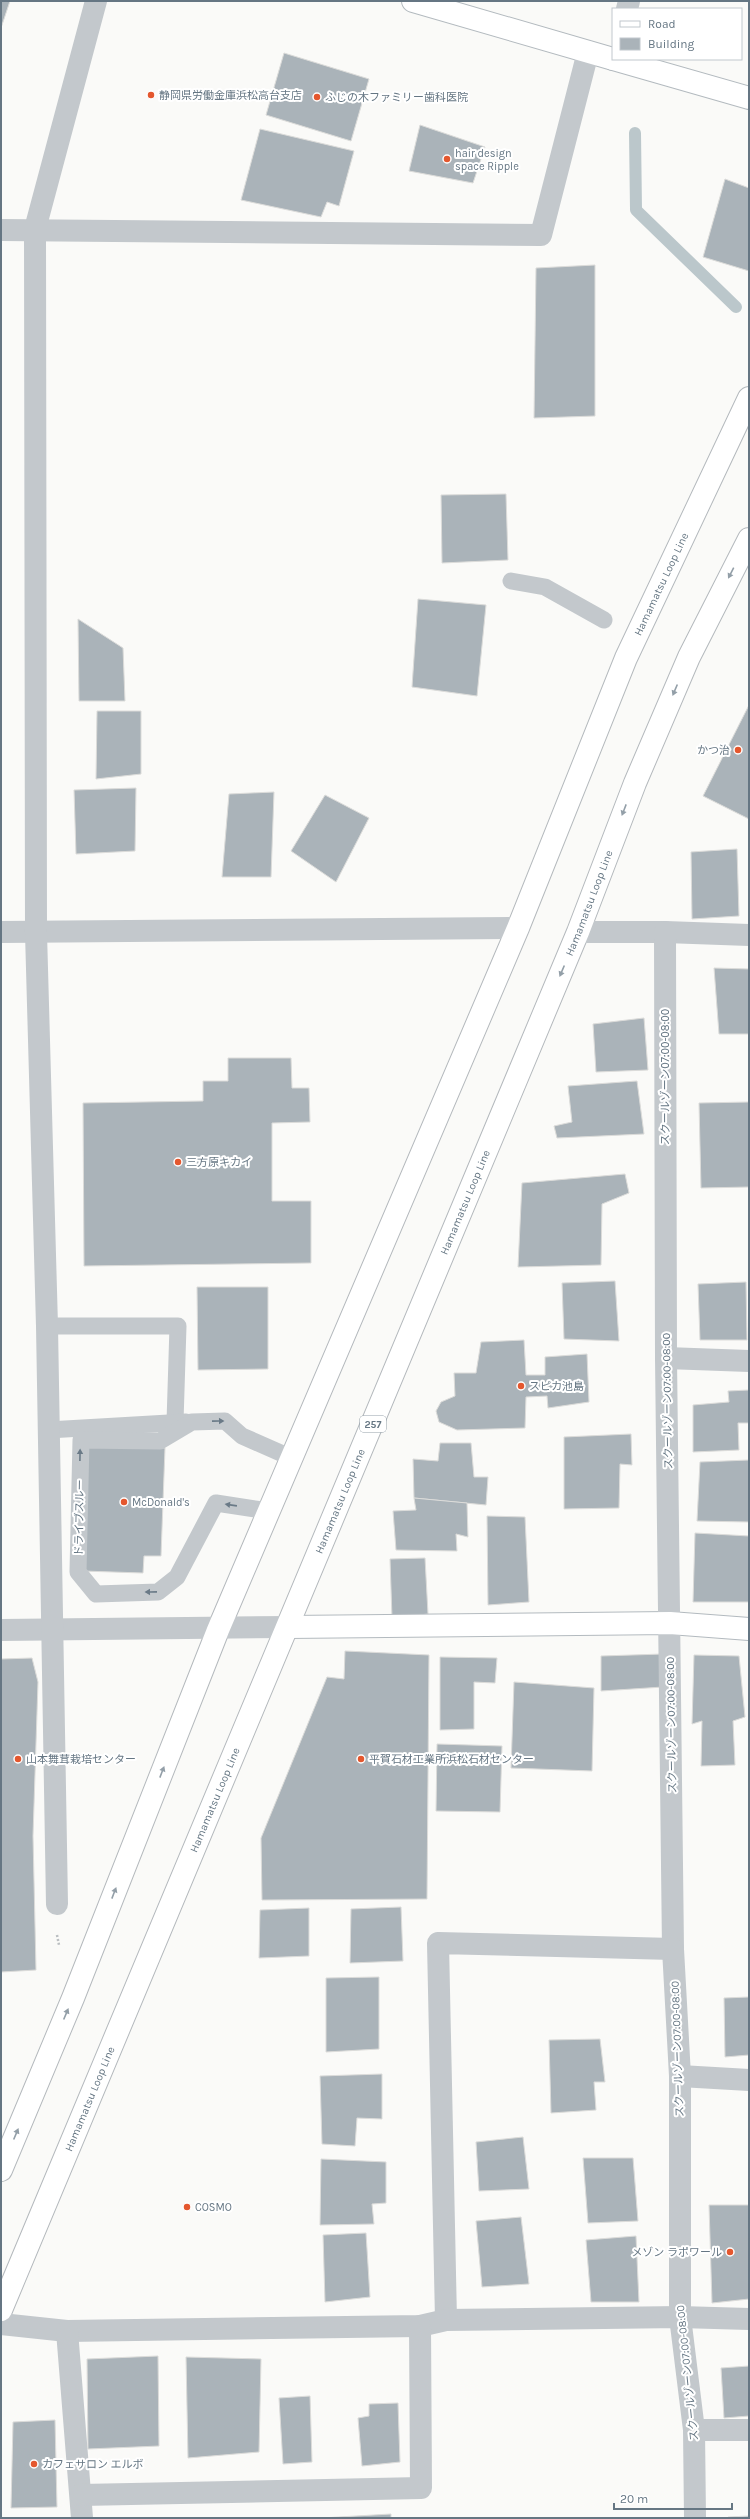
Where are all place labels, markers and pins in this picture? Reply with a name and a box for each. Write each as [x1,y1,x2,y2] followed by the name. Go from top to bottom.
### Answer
[159,89,302,102] place label: 静岡県労働金庫浜松高台支店
[146,90,156,100] marker: 静岡県労働金庫浜松高台支店
[325,91,468,104] place label: ふじの木ファミリー歯科医院
[312,92,322,102] marker: ふじの木ファミリー歯科医院
[455,147,519,173] place label: hair design space Ripple
[442,154,452,164] marker: hair design space Ripple
[697,744,730,757] place label: かつ治
[733,745,743,755] marker: かつ治
[186,1156,252,1169] place label: 三方原キカイ
[173,1157,183,1167] marker: 三方原キカイ
[529,1380,584,1393] place label: スピカ池島
[516,1381,526,1391] marker: スピカ池島
[132,1496,190,1509] place label: McDonald's
[119,1497,129,1507] marker: McDonald's
[26,1753,136,1766] place label: 山本舞茸栽培センター
[369,1753,534,1766] place label: 平賀石材工業所浜松石材センター
[13,1754,23,1764] marker: 山本舞茸栽培センター
[356,1754,366,1764] marker: 平賀石材工業所浜松石材センター
[195,2201,232,2214] place label: COSMO
[182,2202,192,2212] marker: COSMO
[631,2246,722,2259] place label: メゾン ラポワール
[725,2247,735,2257] marker: メゾン ラポワール
[42,2458,144,2471] place label: カフェサロン エルボ
[29,2459,39,2469] marker: カフェサロン エルボ

